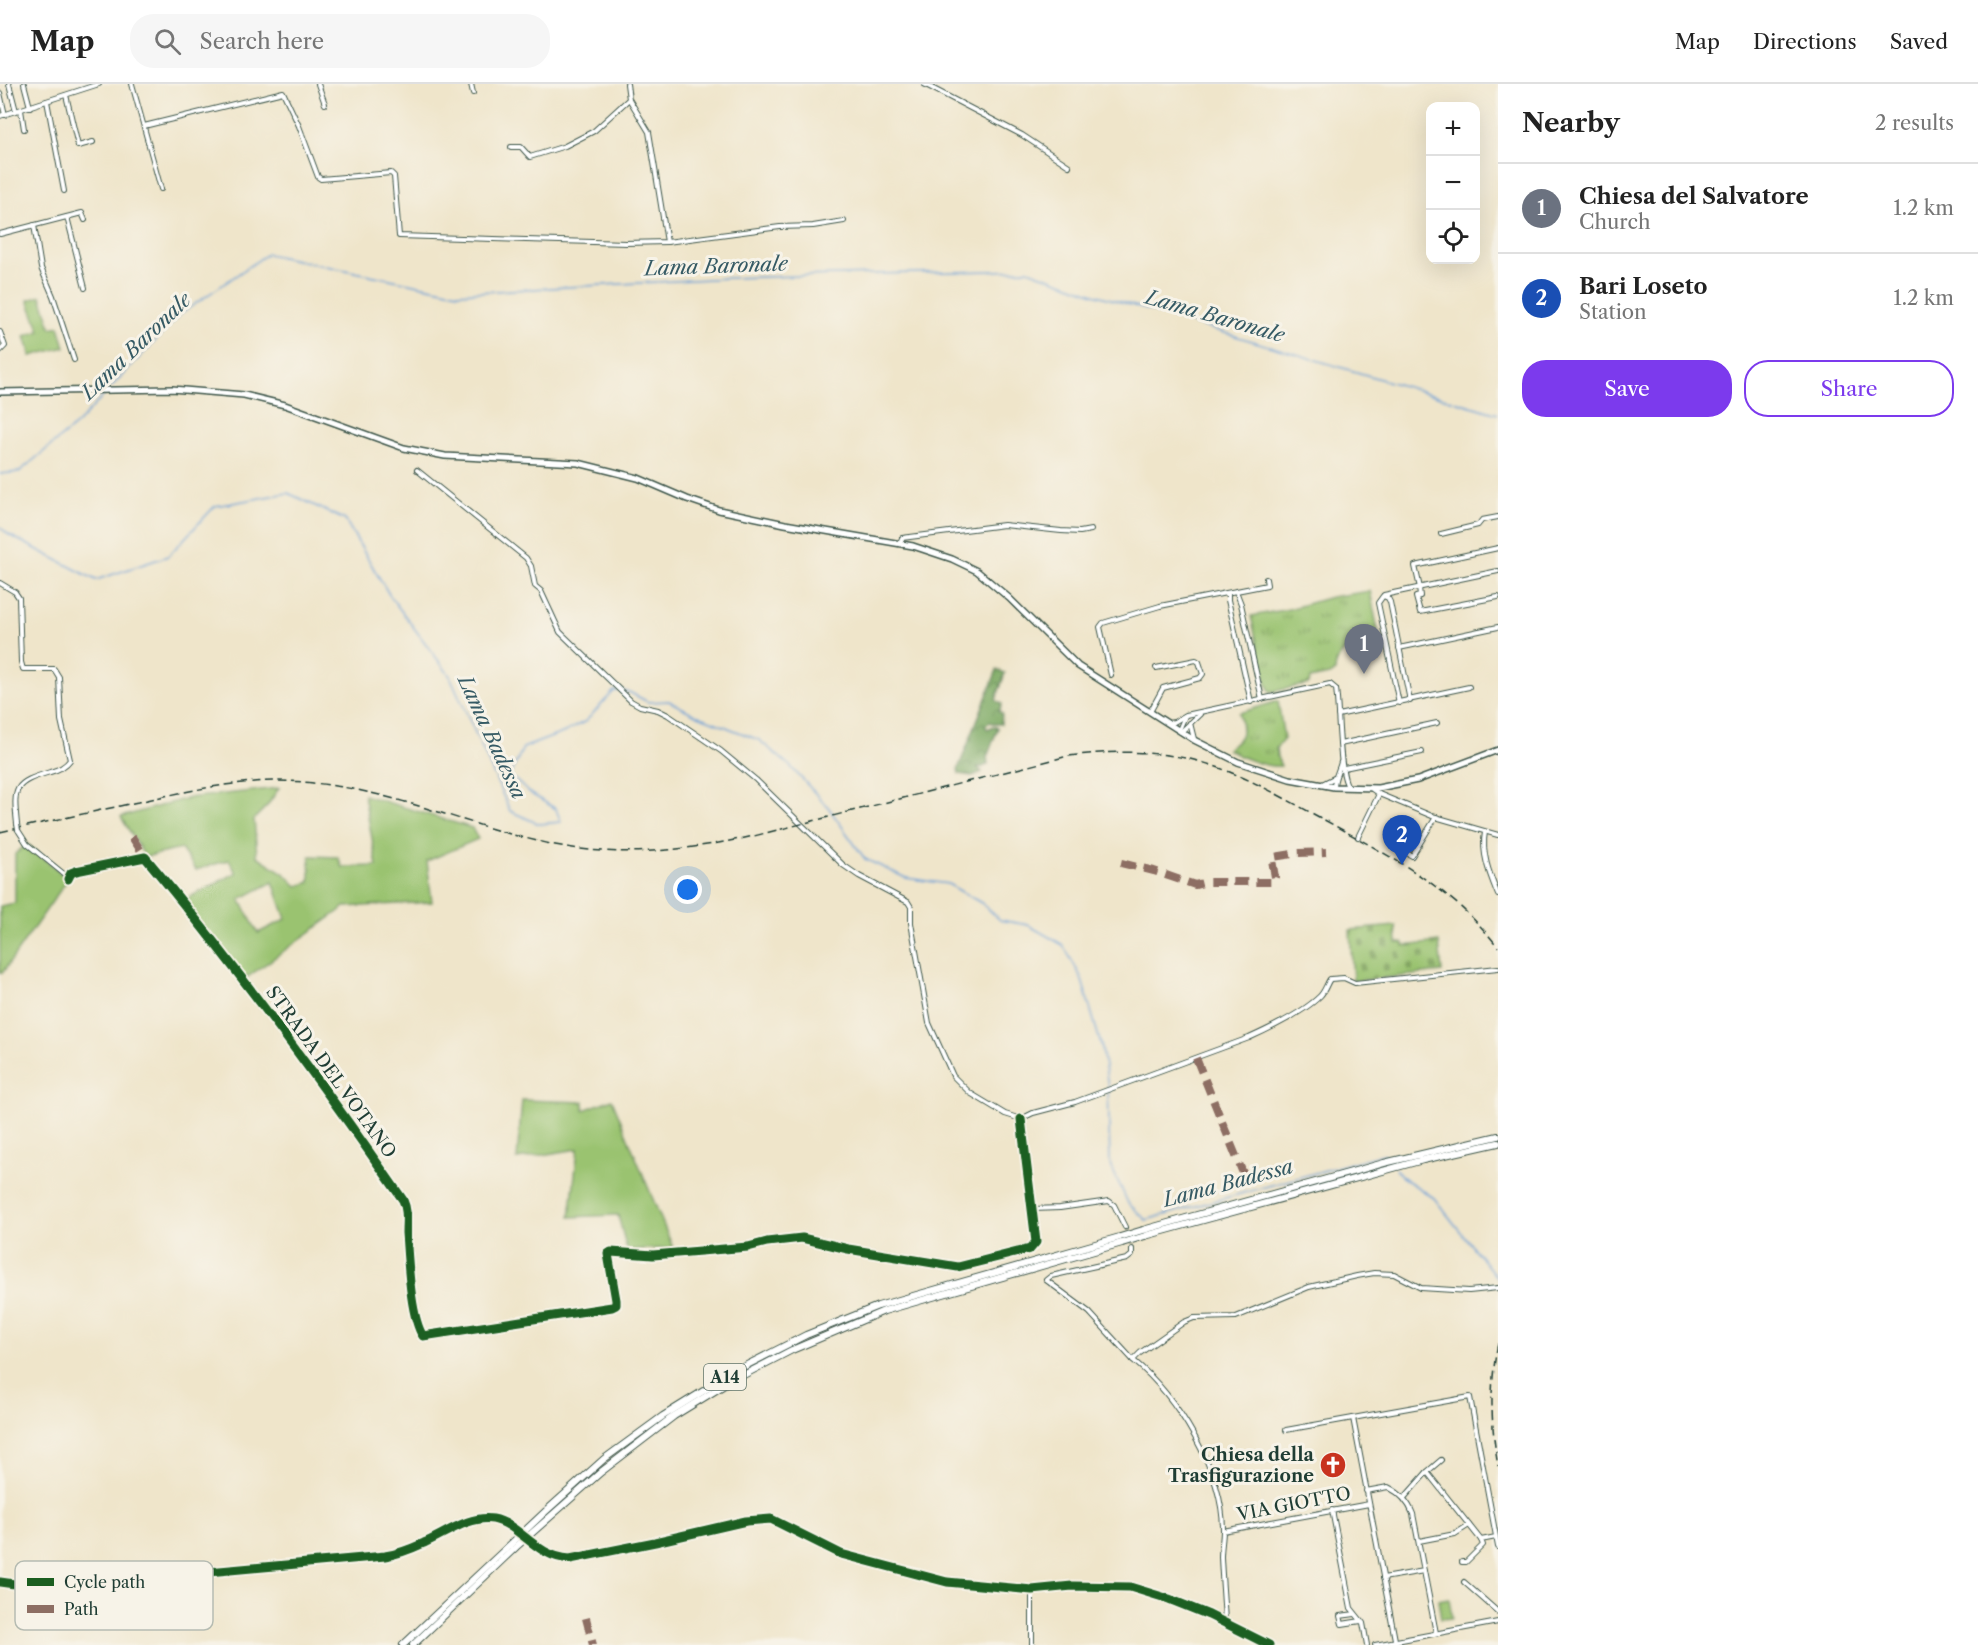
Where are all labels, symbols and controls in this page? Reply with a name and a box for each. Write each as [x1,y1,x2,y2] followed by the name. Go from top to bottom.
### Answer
[130,14,550,68] search box
[30,24,94,58] text: Map
[151,25,184,58] icon: search
[199,28,324,55] text: Search here
[1675,29,1720,54] text: Map
[1753,29,1857,54] text: Directions
[1890,29,1948,54] text: Saved
[1426,102,1480,264] map controls
[1426,102,1480,156] button: +
[1522,107,1620,139] text: Nearby
[1875,111,1954,135] text: 2 results
[1426,156,1480,210] button: −
[1579,183,1809,210] text: Chiesa del Salvatore
[1537,196,1546,220] text: 1
[1893,196,1954,220] text: 1.2 km
[1426,210,1480,264] button: locate
[1579,210,1650,234] text: Church
[642,251,789,281] water label: Lama Baronale
[1579,273,1708,300] text: Bari Loseto
[1141,284,1288,348] water label: Lama Baronale
[1536,286,1547,310] text: 2
[1893,286,1954,310] text: 1.2 km
[75,287,197,406] water label: Lama Baronale
[1579,300,1647,324] text: Station
[1522,360,1732,417] button: Save
[1744,360,1954,417] button: Share
[1344,624,1384,674] pin: 1
[452,670,531,803] water label: Lama Badessa
[1382,816,1422,865] pin: 2
[673,875,702,904] your location
[261,982,401,1162] street label: STRADA DEL VOTANO
[1158,1154,1296,1212] water label: Lama Badessa
[704,1364,746,1390] road number: A14
[1168,1444,1315,1487] place label: Chiesa della Trasfigurazione
[1318,1450,1348,1480] church icon: Chiesa della Trasfigurazione
[1234,1482,1353,1526] street label: VIA GIOTTO
[15,1561,213,1630] legend
[64,1572,145,1592] text: Cycle path
[64,1599,98,1619] text: Path

